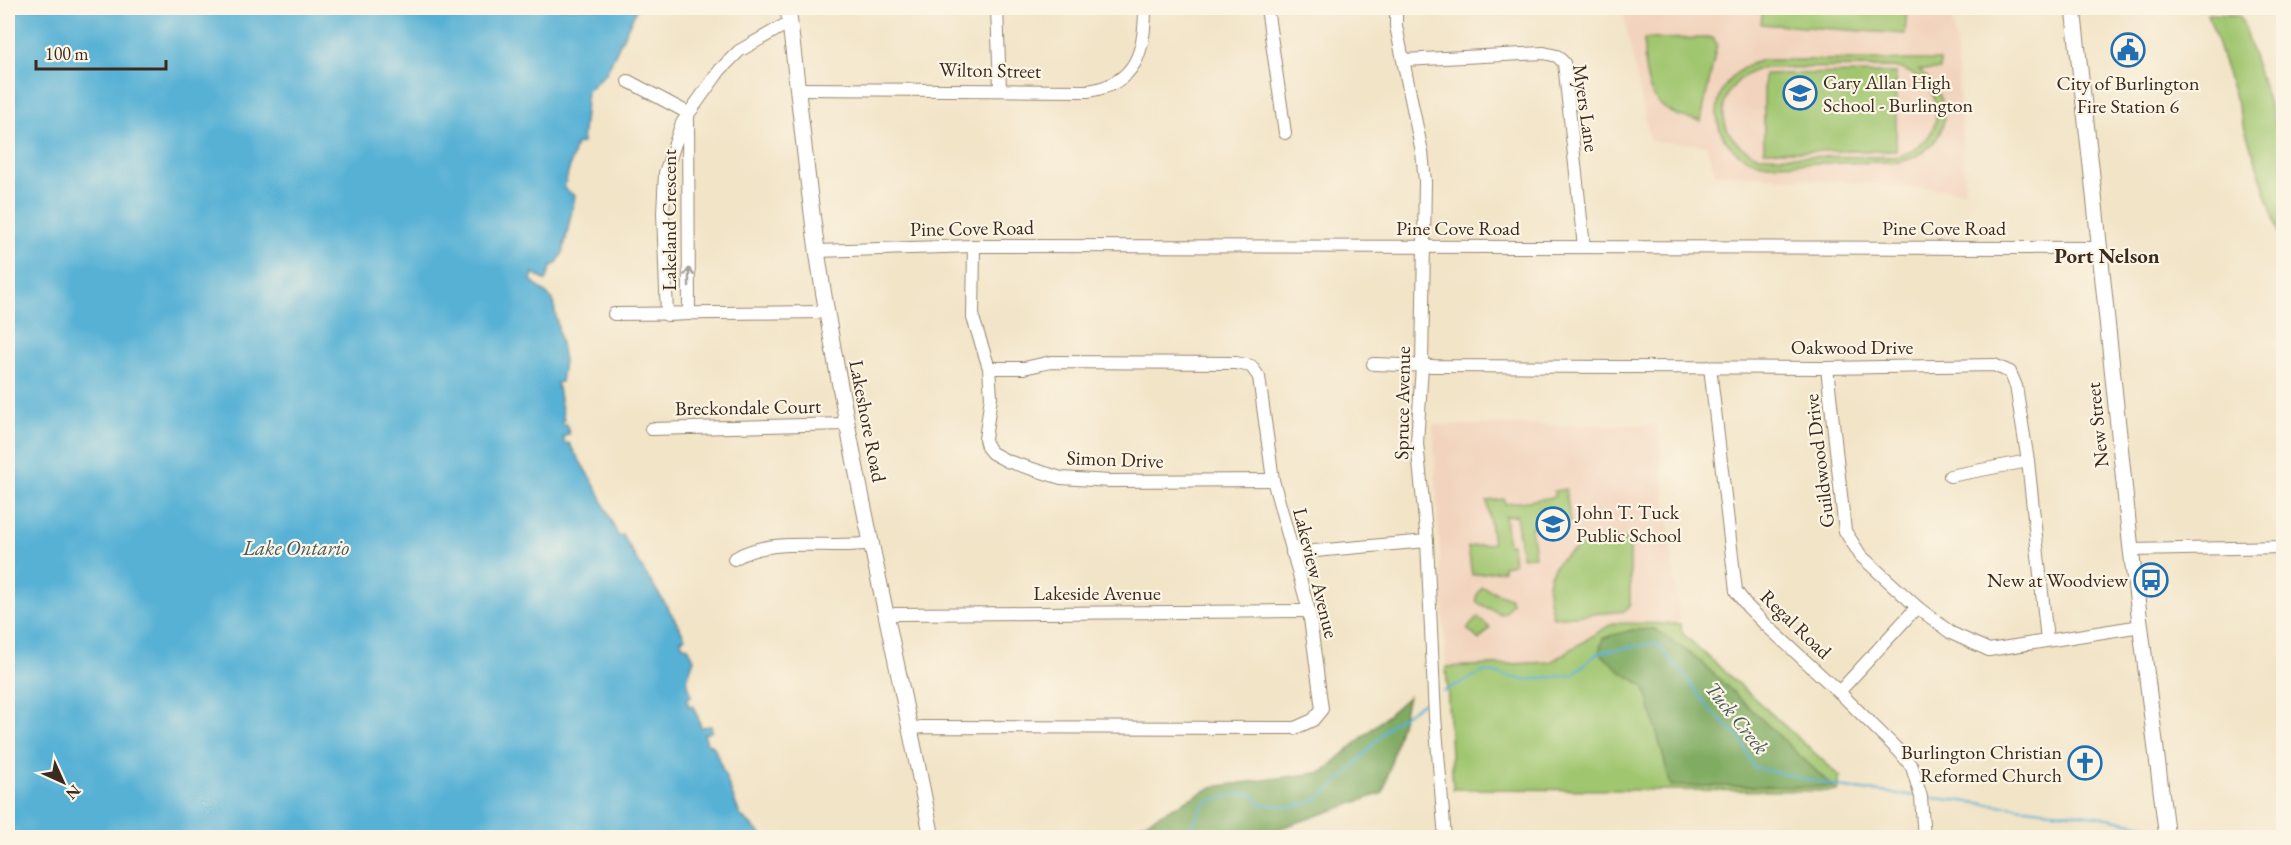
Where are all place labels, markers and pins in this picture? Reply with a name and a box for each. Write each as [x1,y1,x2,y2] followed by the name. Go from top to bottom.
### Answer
[2110,32,2146,68] public building icon: City of Burlington Fire Station 6
[1823,69,1974,118] place label: Gary Allan High School - Burlington
[2056,70,2200,119] place label: City of Burlington Fire Station 6
[1782,75,1818,111] school or university icon: Gary Allan High School - Burlington
[1574,499,1682,548] place label: John T. Tuck Public School
[1535,506,1571,542] school or university icon: John T. Tuck Public School
[2133,562,2169,598] bus stop icon: New at Woodview
[1987,567,2128,593] place label: New at Woodview
[1901,739,2062,788] place label: Burlington Christian Reformed Church
[2067,745,2103,781] church icon: Burlington Christian Reformed Church

